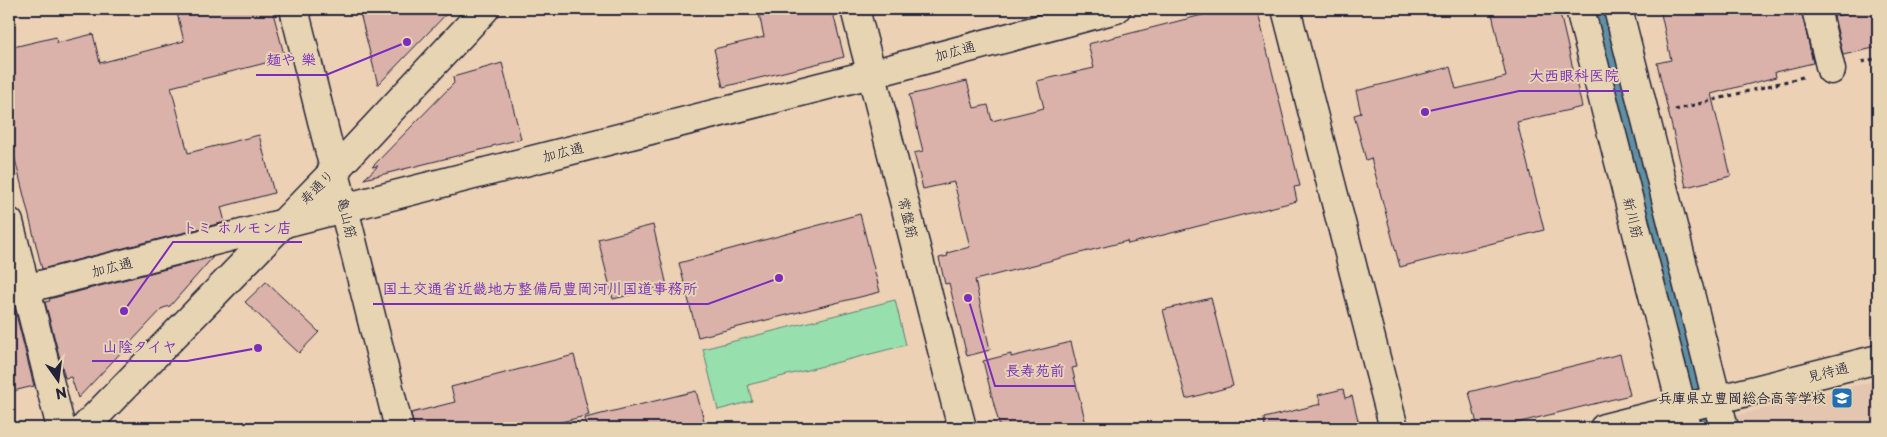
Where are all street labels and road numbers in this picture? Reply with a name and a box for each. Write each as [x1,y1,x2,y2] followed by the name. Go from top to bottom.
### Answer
[932,35,978,66] street label: 加広通
[540,136,586,167] street label: 加広通
[294,164,339,209] street label: 寿通り
[332,195,363,241] street label: 亀山筋
[893,195,924,241] street label: 常盤筋
[1618,195,1649,241] street label: 新川筋
[89,251,135,282] street label: 加広通
[1805,356,1851,387] street label: 見待通

